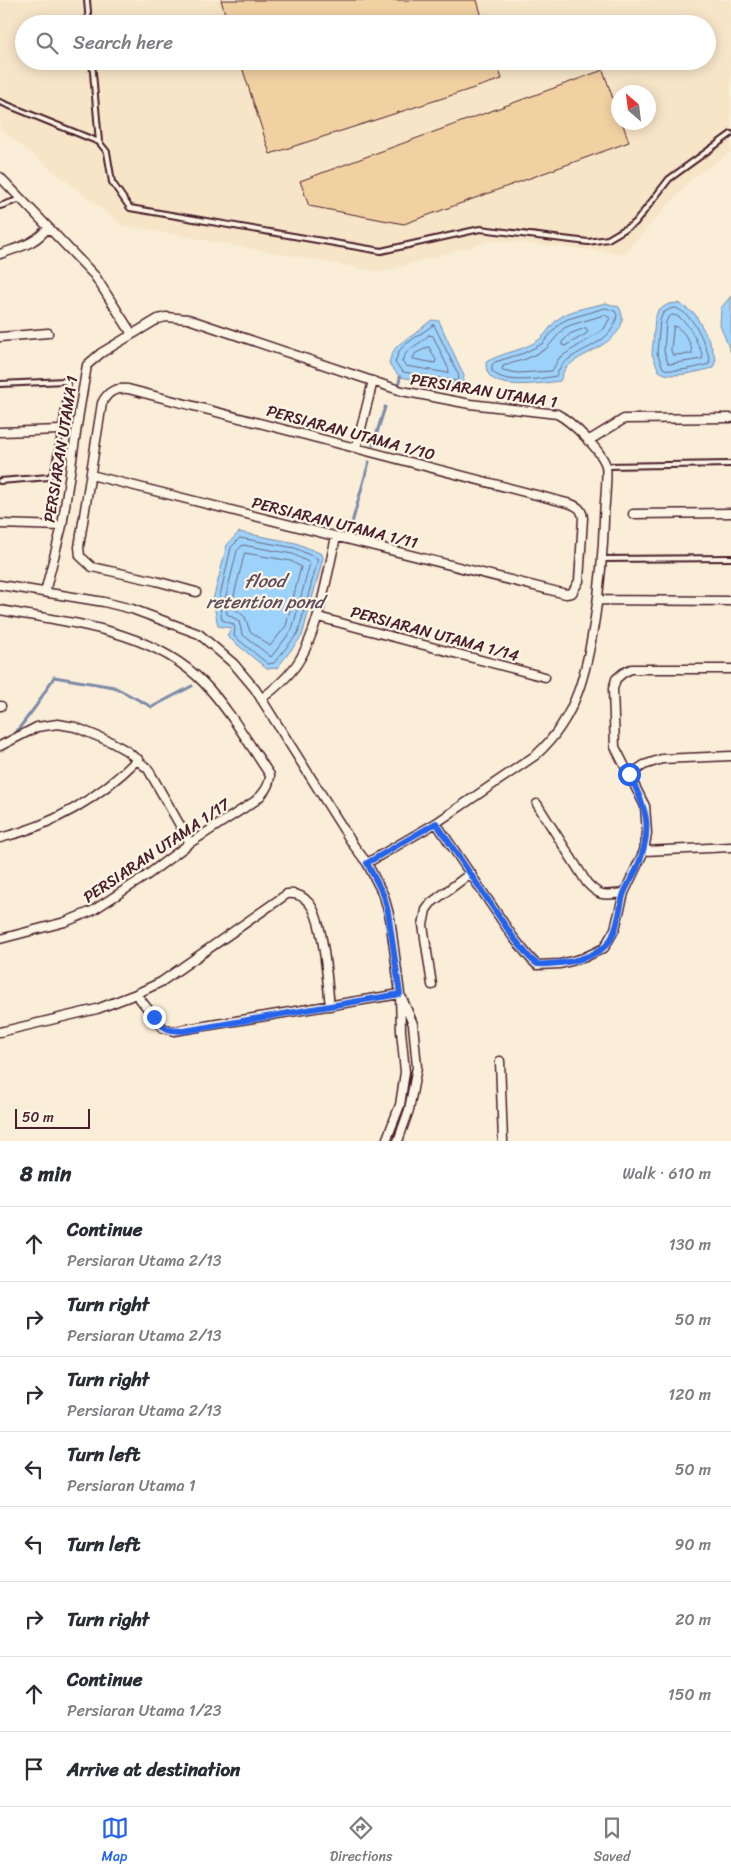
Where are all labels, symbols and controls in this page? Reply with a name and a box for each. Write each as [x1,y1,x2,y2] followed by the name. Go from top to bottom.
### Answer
[15,15,716,70] search box
[73,26,173,59] text: Search here
[33,29,61,57] icon: search
[611,85,656,130] north arrow
[408,365,560,416] street label: PERSIARAN UTAMA 1
[35,373,86,525] street label: PERSIARAN UTAMA 1
[263,396,438,469] street label: PERSIARAN UTAMA 1/10
[249,488,421,557] street label: PERSIARAN UTAMA 1/11
[206,565,328,618] water label: flood retention pond
[347,597,522,670] street label: PERSIARAN UTAMA 1/14
[618,763,641,786] route start
[77,790,237,911] street label: PERSIARAN UTAMA 1/17
[143,1006,166,1029] route end
[22,1105,54,1130] text: 50 m
[15,1106,90,1129] scale bar
[20,1155,71,1193] text: 8 min
[622,1159,711,1188] text: Walk · 610 m
[67,1213,143,1246] text: Continue
[20,1230,48,1258] icon: ahead
[669,1230,711,1259] text: 130 m
[67,1246,222,1275] text: Persiaran Utama 2/13
[67,1288,149,1321] text: Turn right
[20,1305,48,1333] icon: right
[675,1305,711,1334] text: 50 m
[67,1321,222,1350] text: Persiaran Utama 2/13
[67,1363,149,1396] text: Turn right
[20,1380,48,1408] icon: right
[668,1380,711,1409] text: 120 m
[67,1396,222,1425] text: Persiaran Utama 2/13
[67,1438,140,1471] text: Turn left
[20,1455,48,1483] icon: left
[675,1455,711,1484] text: 50 m
[67,1471,196,1500] text: Persiaran Utama 1
[67,1528,140,1561] text: Turn left
[20,1530,48,1558] icon: left
[675,1530,711,1559] text: 90 m
[67,1603,149,1636] text: Turn right
[20,1605,48,1633] icon: right
[675,1605,711,1634] text: 20 m
[67,1663,143,1696] text: Continue
[20,1680,48,1708] icon: ahead
[668,1680,711,1709] text: 150 m
[67,1696,222,1725] text: Persiaran Utama 1/23
[67,1753,240,1786] text: Arrive at destination
[20,1755,48,1783] icon: arrive
[101,1814,129,1869] tab: Map
[330,1814,392,1869] tab: Directions
[594,1814,630,1869] tab: Saved

